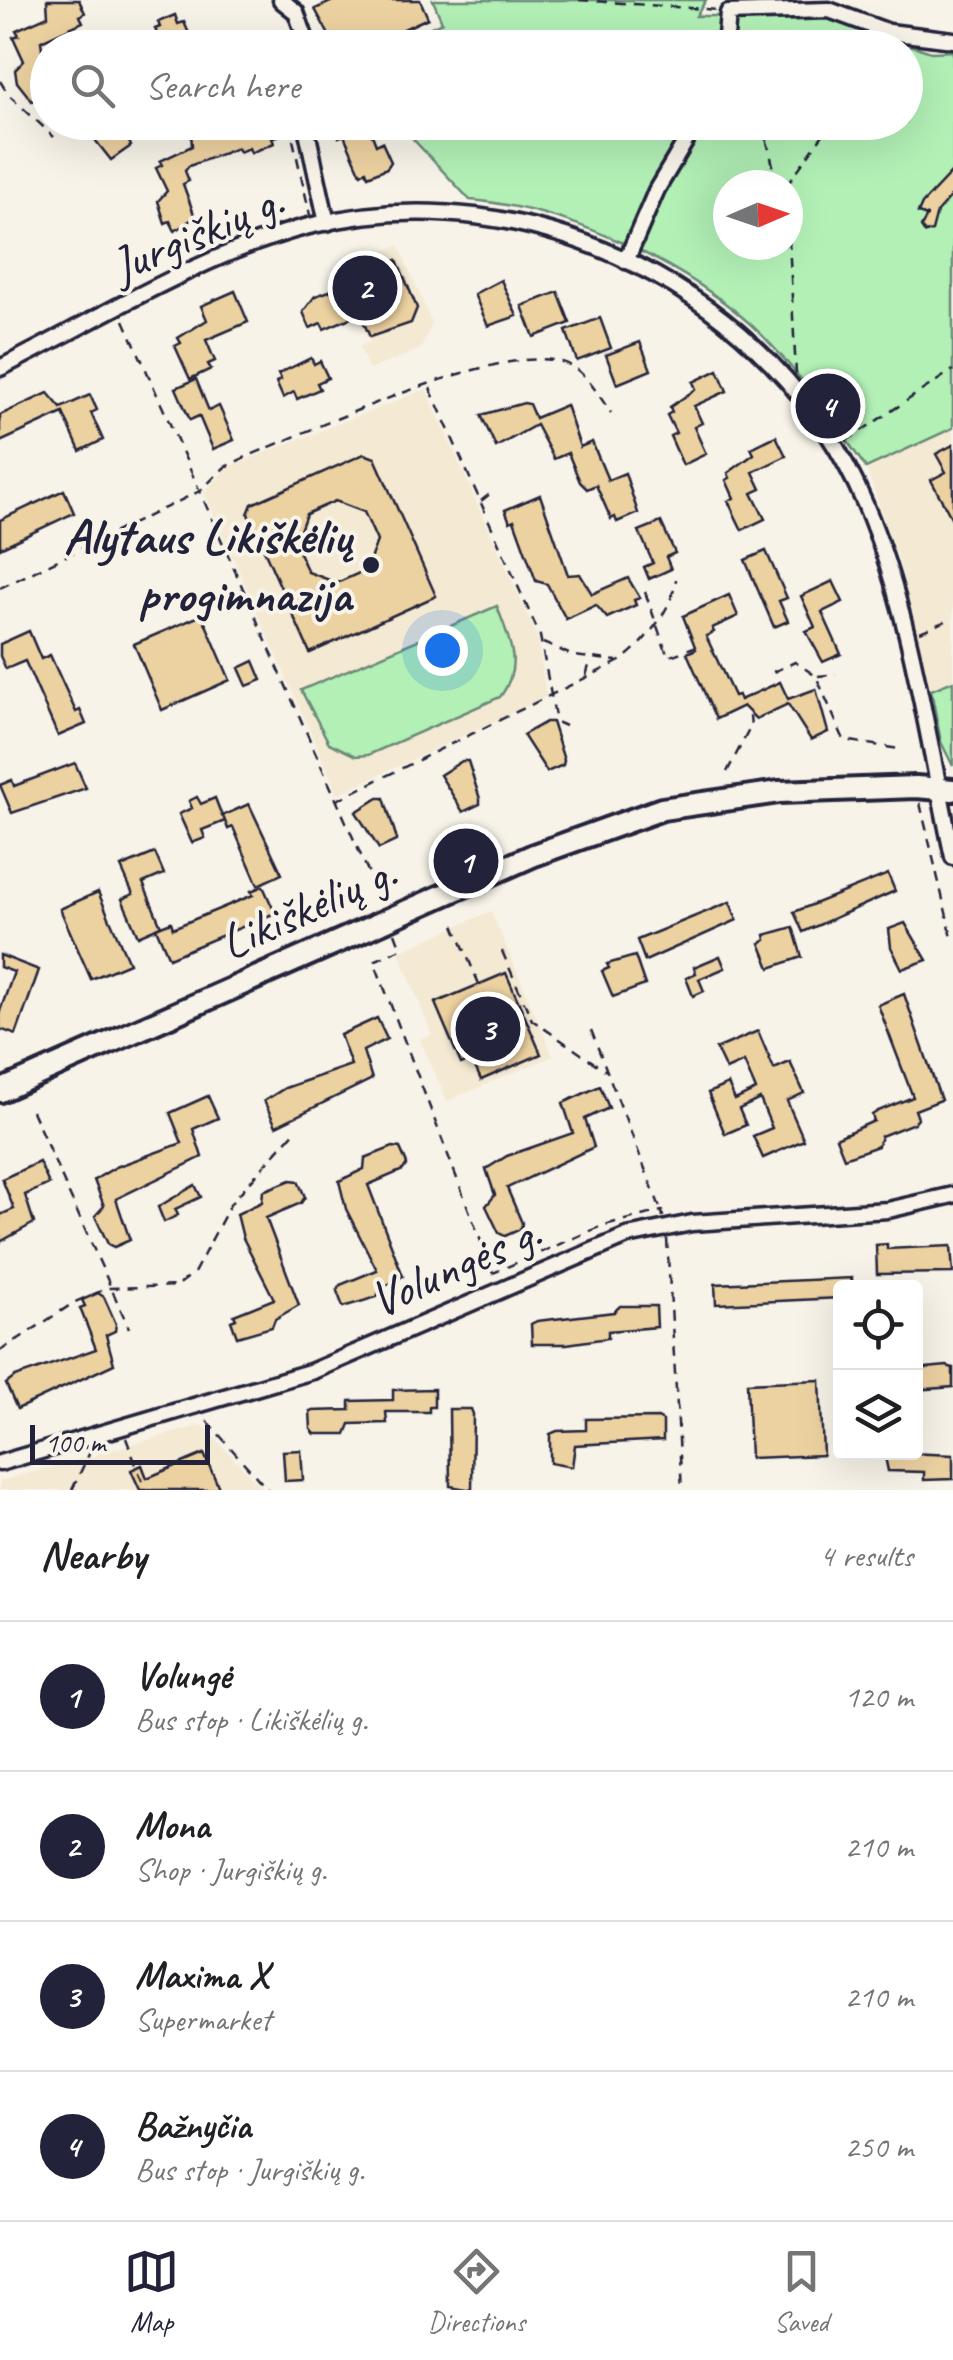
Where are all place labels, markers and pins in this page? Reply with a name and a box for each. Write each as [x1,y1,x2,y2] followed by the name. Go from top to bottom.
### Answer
[332,250,398,326] pin: 2
[796,368,860,444] pin: 4
[64,505,354,626] place label: Alytaus Likiškėlių progimnazija
[360,554,382,576] marker: Alytaus Likiškėlių progimnazija
[434,824,498,898] pin: 1
[456,992,520,1066] pin: 3

